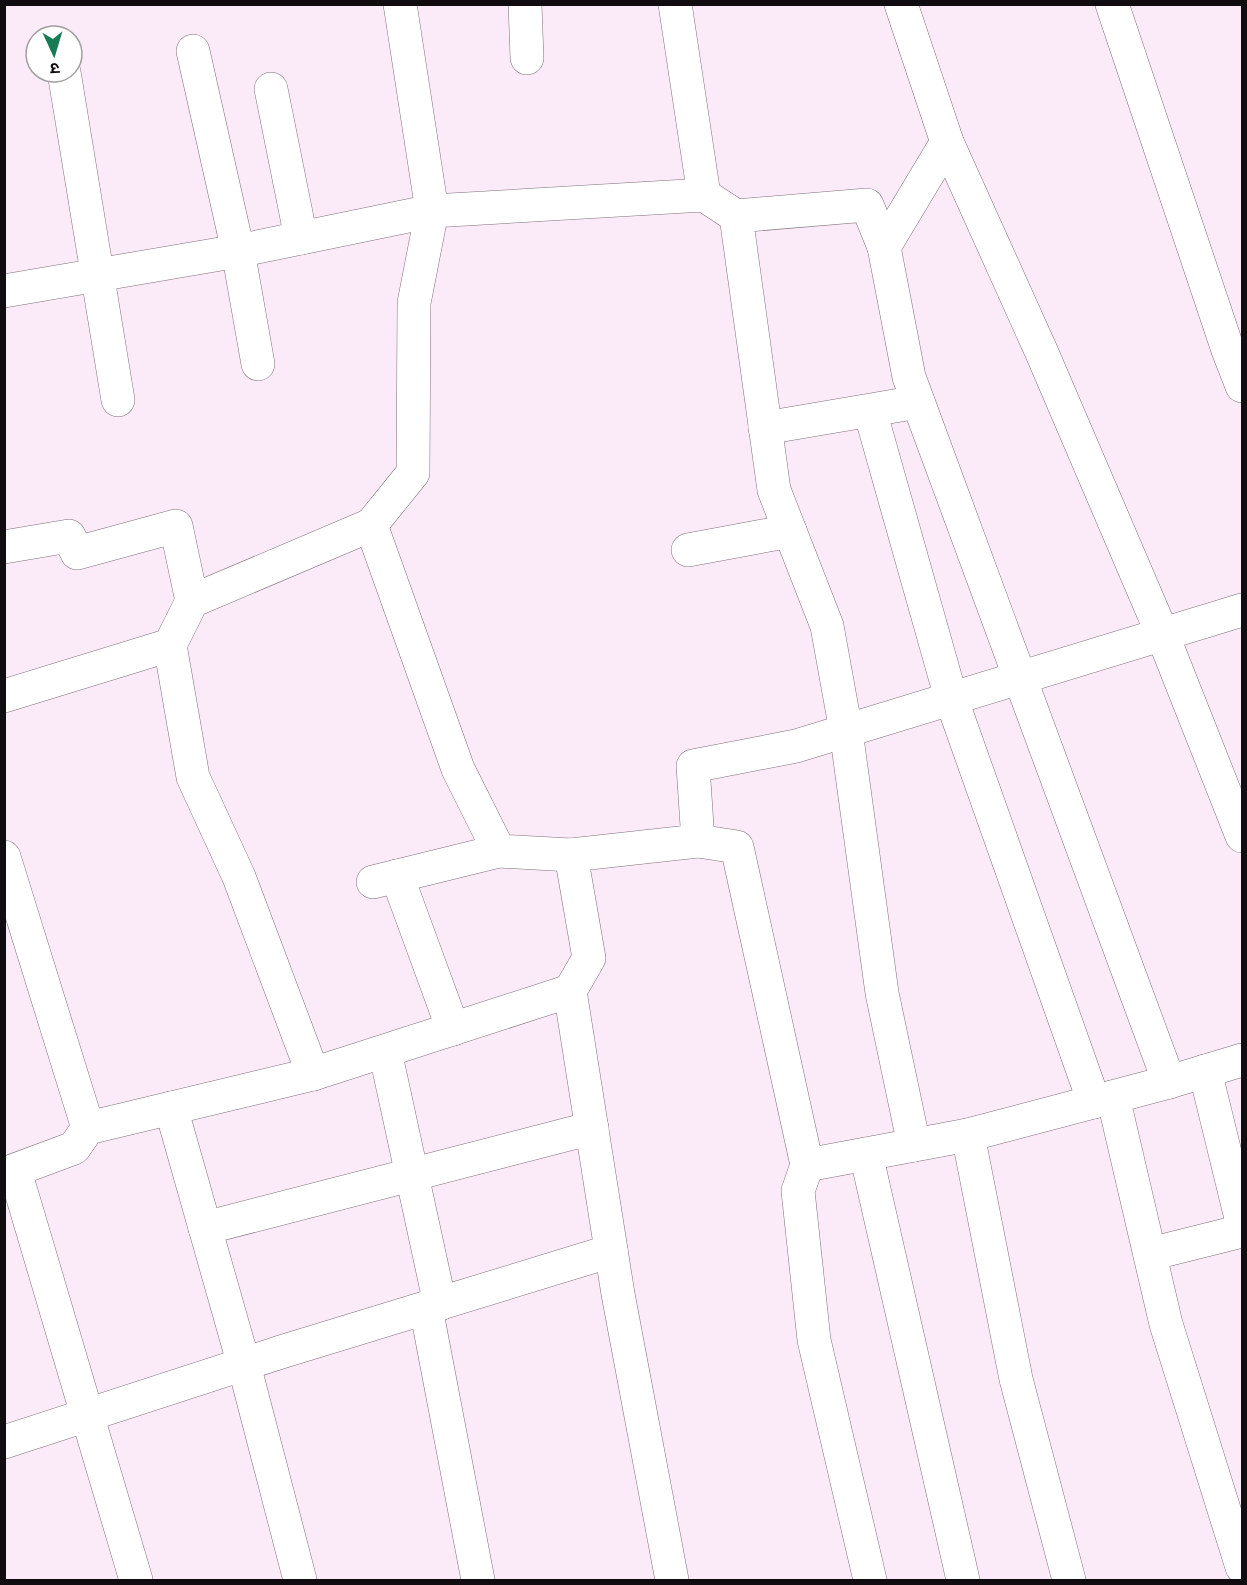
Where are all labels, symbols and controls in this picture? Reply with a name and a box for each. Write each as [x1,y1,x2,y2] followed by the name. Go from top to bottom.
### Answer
[24,24,84,84] north arrow
[49,59,60,78] text: उ

